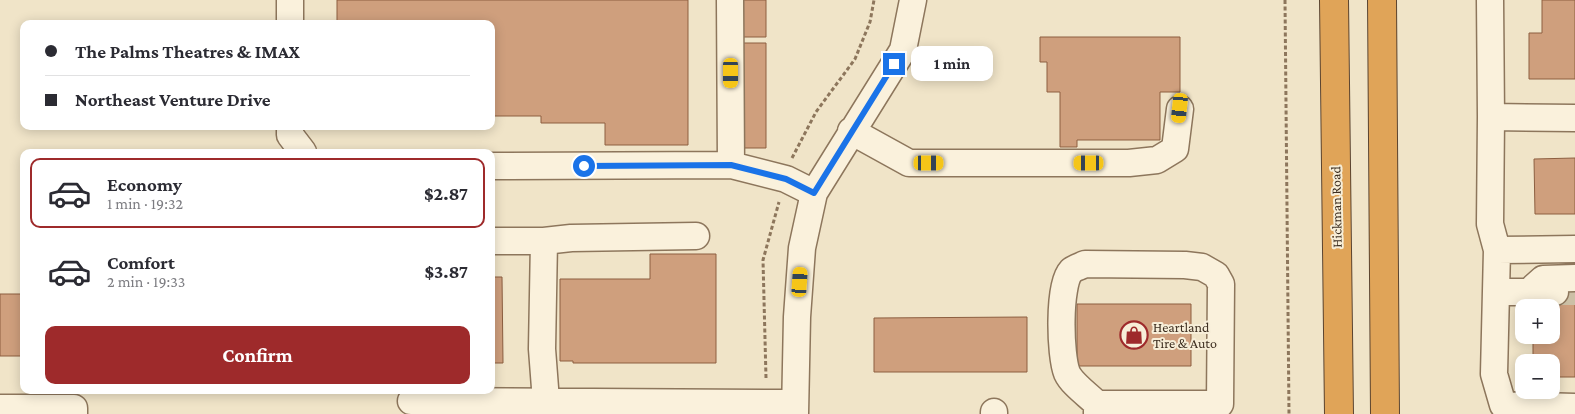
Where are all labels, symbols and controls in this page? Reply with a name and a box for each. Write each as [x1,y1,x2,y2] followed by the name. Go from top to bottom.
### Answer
[75,41,300,62] text: The Palms Theatres & IMAX
[912,46,994,82] callout: 1 min
[883,53,905,75] route end
[934,55,970,72] text: 1 min
[723,58,738,88] car
[75,89,271,110] text: Northeast Venture Drive
[1170,92,1189,124] car
[573,155,595,177] route start
[914,156,944,171] car
[1074,156,1104,171] car
[1327,165,1345,248] street label: Hickman Road
[47,171,92,216] icon: car
[107,174,182,195] text: Economy
[424,183,468,204] text: $2.87
[107,195,183,212] text: 1 min · 19:32
[47,249,92,294] icon: car
[107,252,175,273] text: Comfort
[425,261,468,282] text: $3.87
[791,267,808,297] car
[107,273,185,290] text: 2 min · 19:33
[1515,299,1560,399] map controls
[1515,299,1560,344] button: +
[1153,319,1217,351] place label: Heartland Tire & Auto
[1119,320,1149,350] shop icon: Heartland Tire & Auto
[45,326,470,384] button: Confirm
[1515,354,1560,399] button: −

